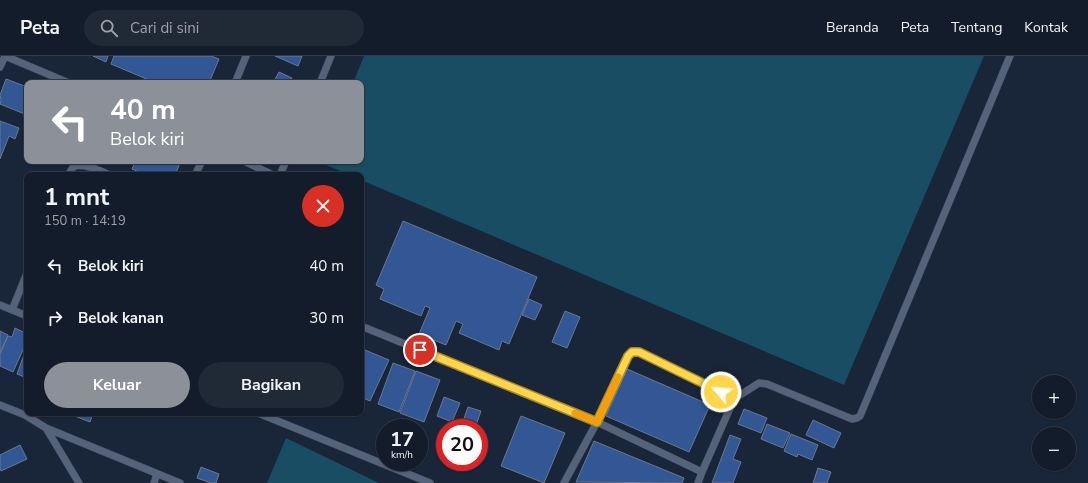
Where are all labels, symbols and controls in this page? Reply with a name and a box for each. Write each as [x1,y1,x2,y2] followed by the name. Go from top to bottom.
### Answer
[84,10,364,46] search box
[20,15,60,41] text: Peta
[98,17,120,39] icon: search
[130,18,199,38] text: Cari di sini
[826,18,879,37] text: Beranda
[901,18,929,37] text: Peta
[951,18,1002,37] text: Tentang
[1024,18,1068,37] text: Kontak
[110,91,176,129] text: 40 m
[44,96,96,148] icon: left
[110,127,184,151] text: Belok kiri
[44,181,109,213] text: 1 mnt
[302,185,344,227] button: close
[44,212,126,230] text: 150 m · 14:19
[44,255,66,277] icon: left
[78,256,143,276] text: Belok kiri
[309,256,344,276] text: 40 m
[44,307,66,329] icon: right
[78,308,164,328] text: Belok kanan
[309,308,344,328] text: 30 m
[403,333,437,367] pin
[409,339,431,361] icon: arrive
[44,362,190,408] button: Keluar
[198,362,344,408] button: Bagikan
[700,371,742,413] position arrow
[1032,375,1076,471] map controls
[1032,375,1076,419] button: +
[436,419,488,471] speed limit sign: 20
[390,426,414,453] text: 17
[1032,427,1076,471] button: −
[391,448,413,462] text: km/h

